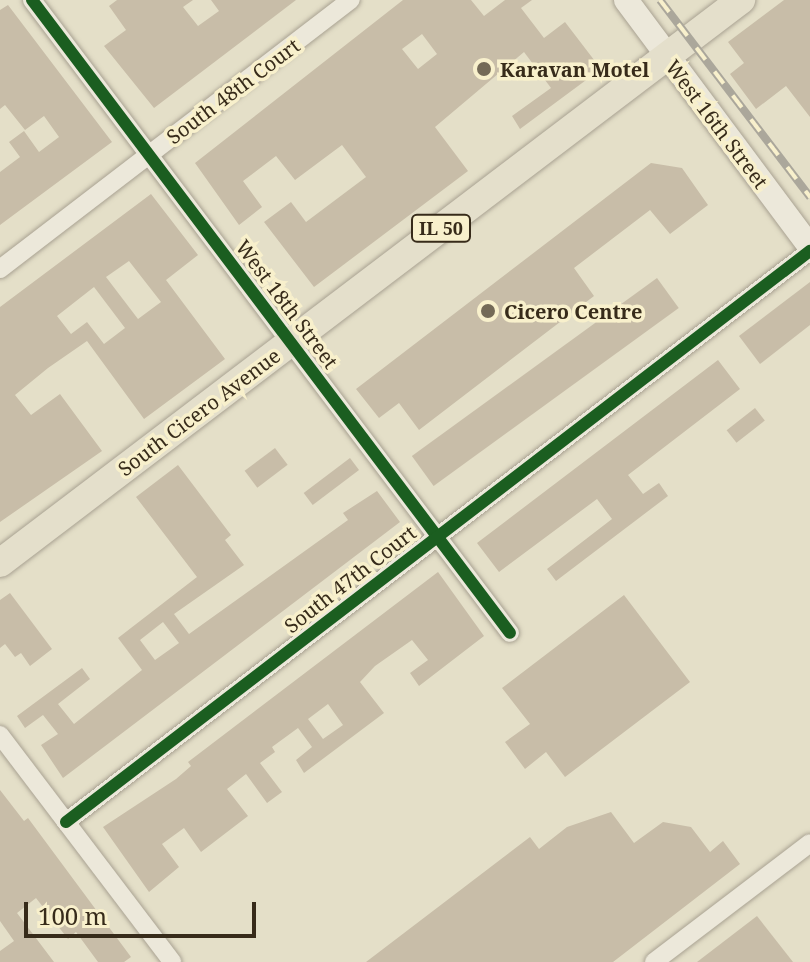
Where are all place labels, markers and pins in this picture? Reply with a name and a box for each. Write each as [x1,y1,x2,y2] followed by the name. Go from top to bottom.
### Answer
[500,57,649,81] place label: Karavan Motel
[475,60,493,78] marker: Karavan Motel
[504,299,642,323] place label: Cicero Centre
[479,302,497,320] marker: Cicero Centre

